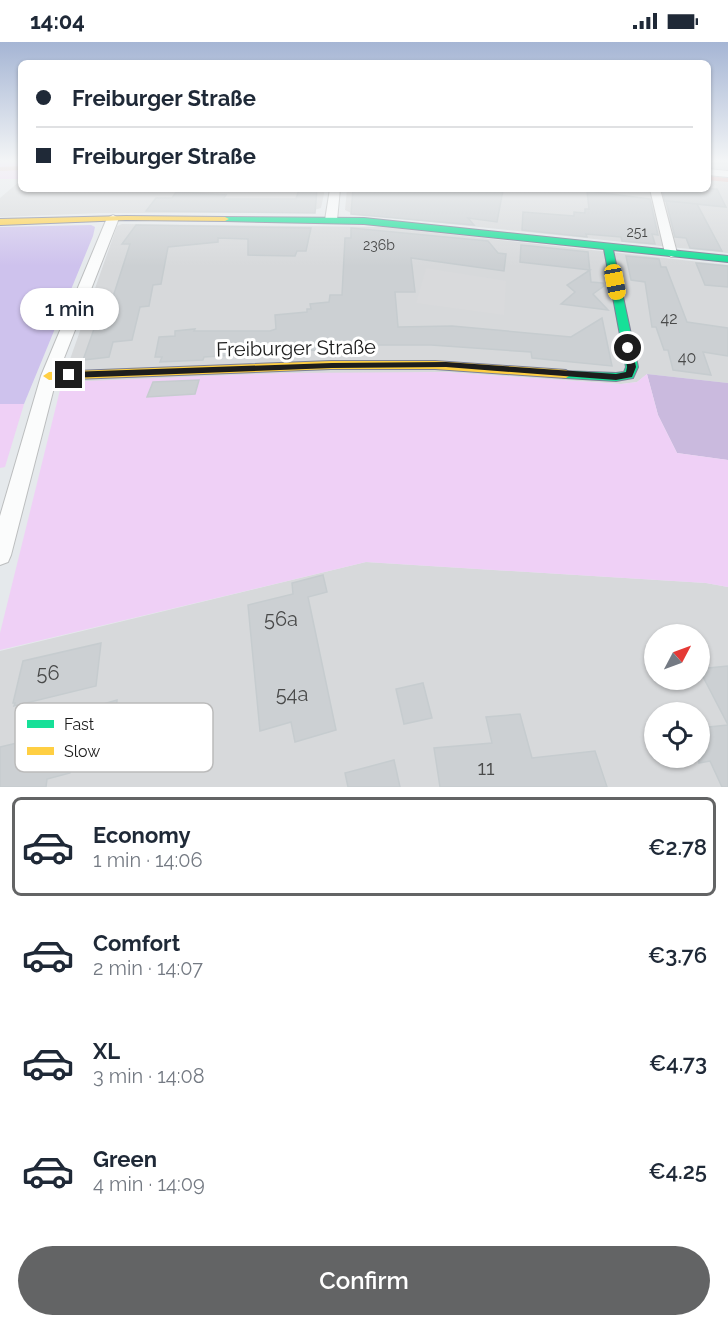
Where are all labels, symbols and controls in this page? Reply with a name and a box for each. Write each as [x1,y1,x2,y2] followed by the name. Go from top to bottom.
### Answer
[30,8,85,34] text: 14:04
[72,85,256,111] text: Freiburger Straße
[72,143,256,169] text: Freiburger Straße
[627,224,647,240] house number: 251
[363,237,395,253] house number: 236b
[603,263,627,301] car
[20,288,118,330] callout: 1 min
[45,297,94,321] text: 1 min
[660,309,678,328] house number: 42
[614,334,641,361] route start
[216,335,376,361] street label: Freiburger Straße
[678,348,696,367] house number: 40
[55,361,82,388] route end
[264,607,298,631] house number: 56a
[644,624,710,690] north arrow
[644,624,710,768] map controls
[37,661,59,685] house number: 56
[276,682,308,706] house number: 54a
[644,702,710,768] button: locate
[15,703,213,772] legend
[64,715,95,734] text: Fast
[64,742,100,761] text: Slow
[477,756,495,780] house number: 11
[21,820,75,874] icon: car
[93,822,191,848] text: Economy
[648,834,707,860] text: €2.78
[93,848,203,872] text: 1 min · 14:06
[21,928,75,982] icon: car
[93,930,180,956] text: Comfort
[648,942,707,968] text: €3.76
[93,956,203,980] text: 2 min · 14:07
[21,1036,75,1090] icon: car
[93,1038,120,1064] text: XL
[649,1050,707,1076] text: €4.73
[93,1064,205,1088] text: 3 min · 14:08
[21,1144,75,1198] icon: car
[93,1146,157,1172] text: Green
[648,1158,707,1184] text: €4.25
[93,1172,205,1196] text: 4 min · 14:09
[18,1246,710,1315] button: Confirm

